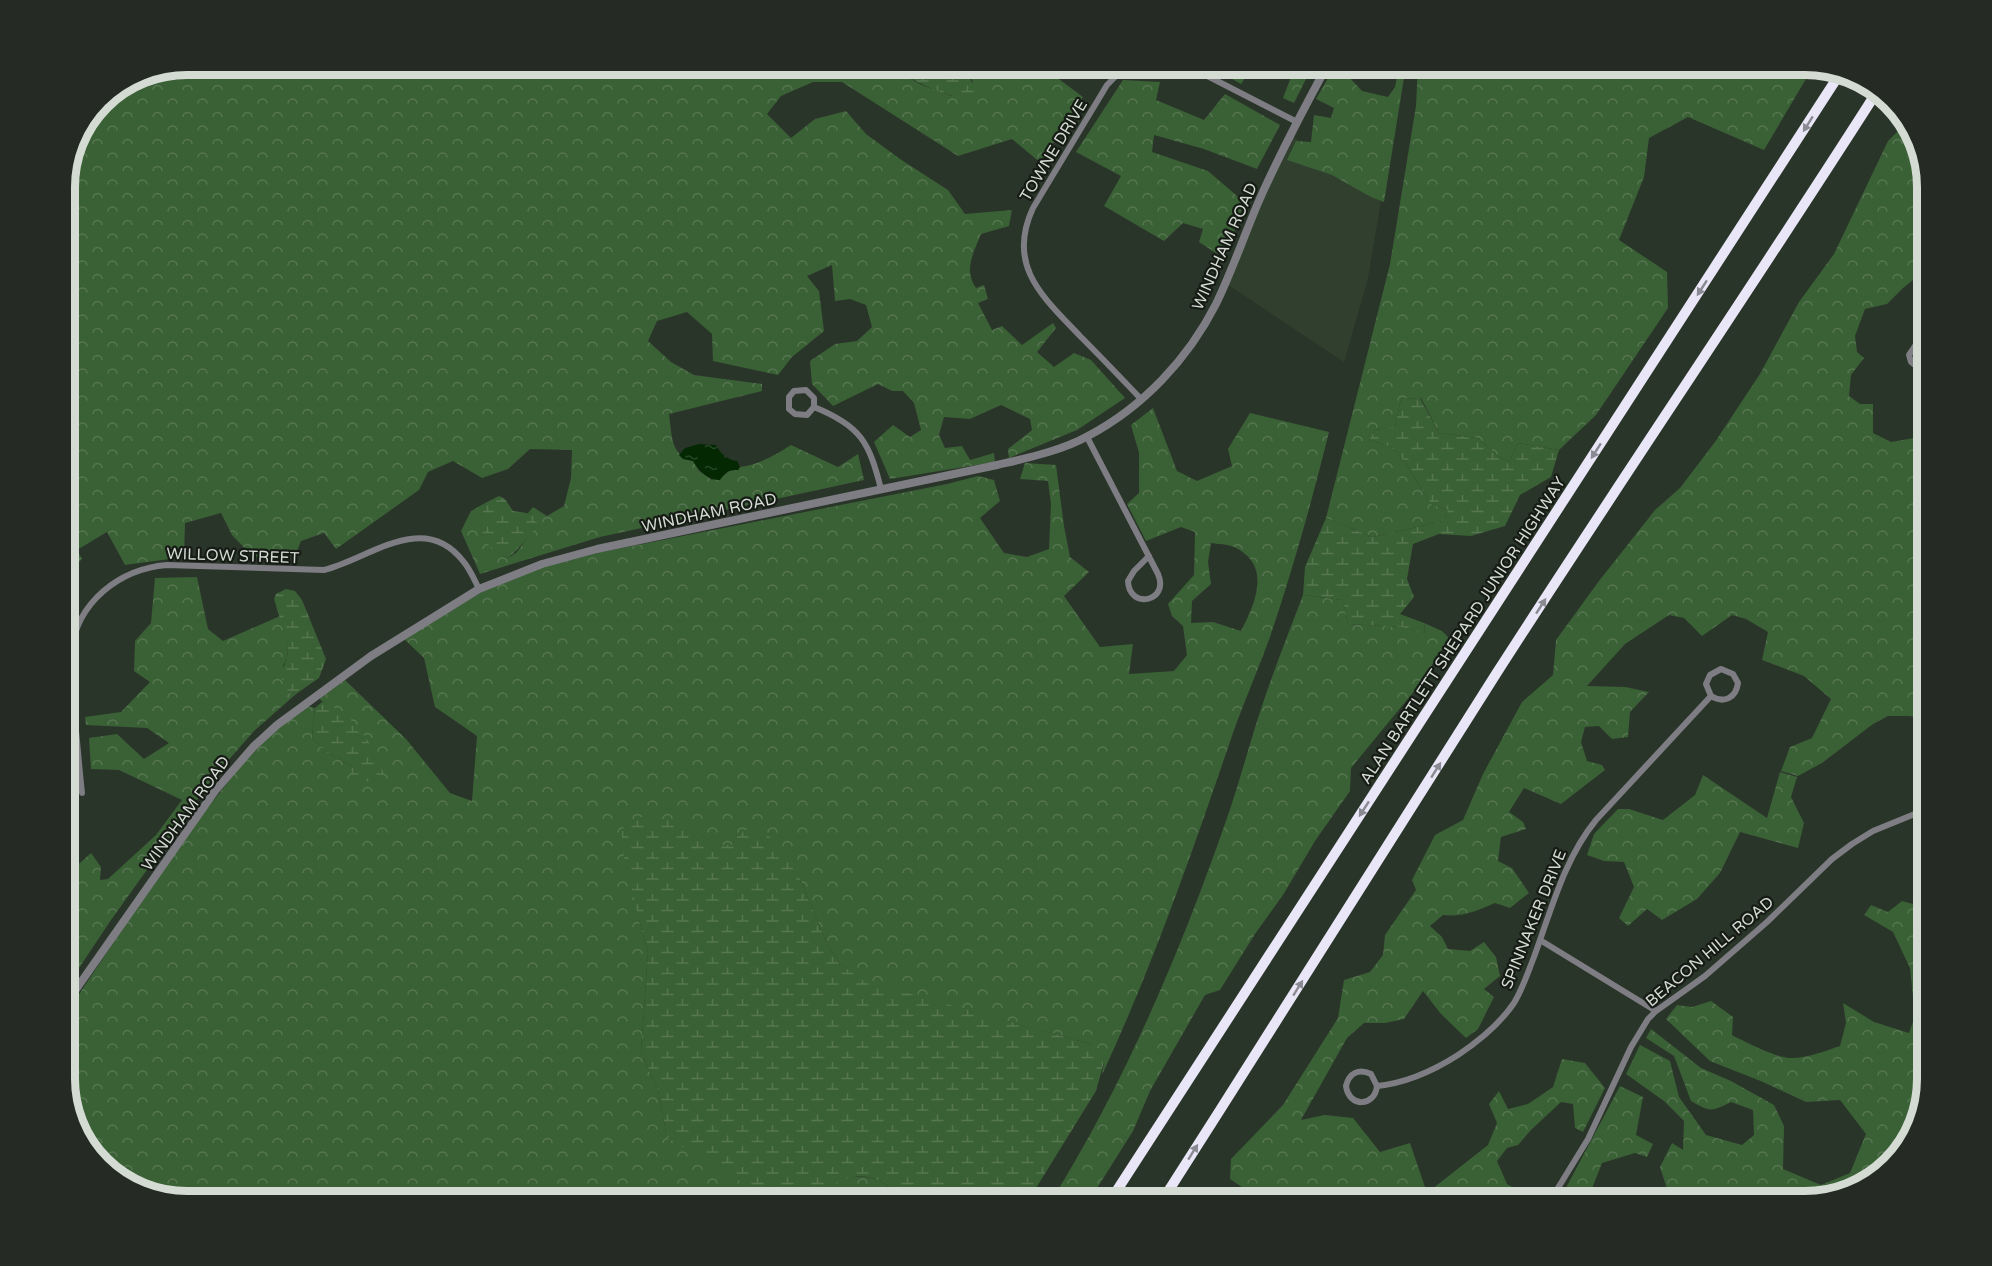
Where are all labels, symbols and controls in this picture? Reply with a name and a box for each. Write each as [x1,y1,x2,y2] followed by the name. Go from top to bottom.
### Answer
[1016,96,1092,205] street label: TOWNE DRIVE
[1802,116,1813,132] one-way arrow
[1188,180,1262,313] street label: WINDHAM ROAD
[1697,280,1708,296] one-way arrow
[1590,443,1601,460] one-way arrow
[1356,473,1570,788] street label: ALAN BARTLETT SHEPARD JUNIOR HIGHWAY
[640,489,778,537] street label: WINDHAM ROAD
[166,544,300,568] street label: WILLOW STREET
[1535,598,1547,614] one-way arrow
[137,752,234,875] street label: WINDHAM ROAD
[1431,762,1442,778] one-way arrow
[1359,801,1370,817] one-way arrow
[1497,847,1571,992] street label: SPINNAKER DRIVE
[1641,892,1778,1011] street label: BEACON HILL ROAD
[1292,980,1303,996] one-way arrow
[1188,1144,1199,1160] one-way arrow

